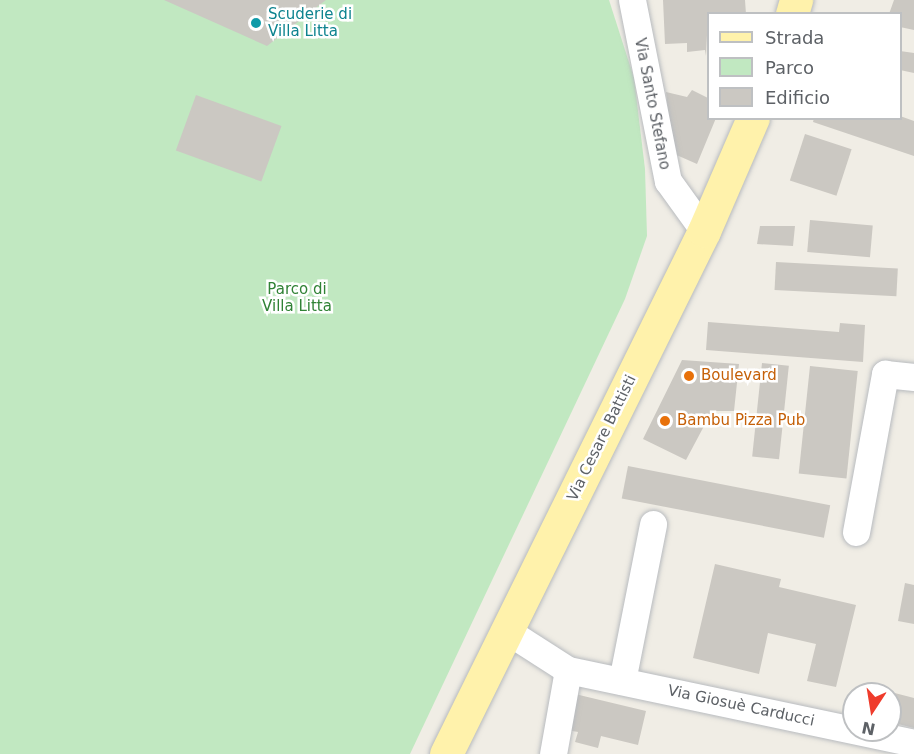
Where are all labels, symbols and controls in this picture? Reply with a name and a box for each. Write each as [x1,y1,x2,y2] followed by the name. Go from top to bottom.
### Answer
[268,5,352,40] place label: Scuderie di Villa Litta
[707,12,902,120] legend
[249,16,263,30] marker: Scuderie di Villa Litta
[765,27,824,48] text: Strada
[630,37,674,171] street label: Via Santo Stefano
[765,57,814,78] text: Parco
[765,87,830,108] text: Edificio
[262,280,332,315] park label: Parco di Villa Litta
[701,367,777,385] place label: Boulevard
[682,369,696,383] marker: Boulevard
[564,372,640,504] street label: Via Cesare Battisti
[677,412,805,430] place label: Bambu Pizza Pub
[658,414,672,428] marker: Bambu Pizza Pub
[666,682,816,730] street label: Via Giosuè Carducci
[842,682,902,742] north arrow
[860,717,877,739] text: N

